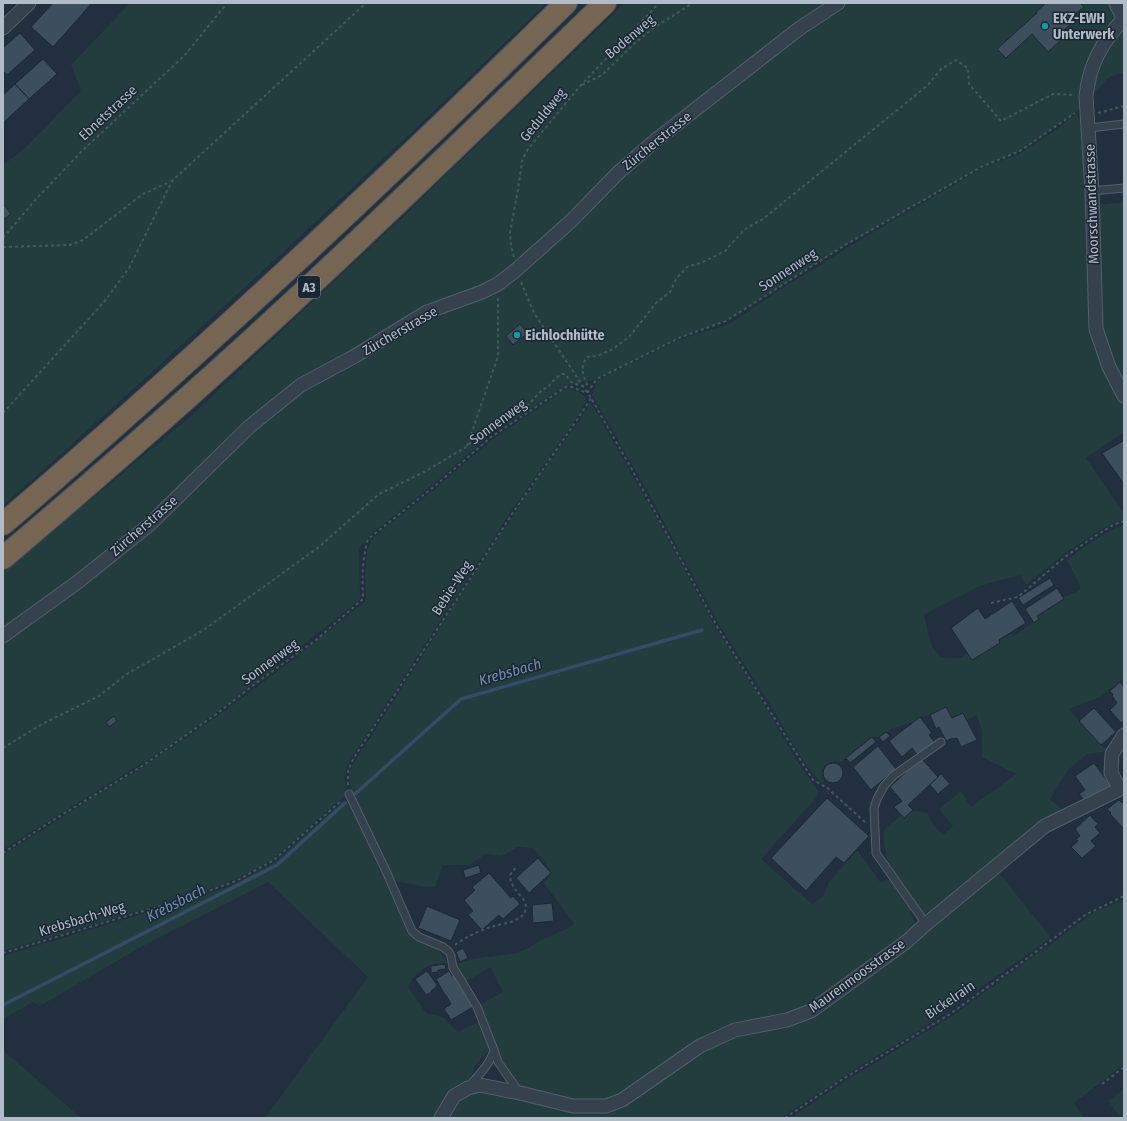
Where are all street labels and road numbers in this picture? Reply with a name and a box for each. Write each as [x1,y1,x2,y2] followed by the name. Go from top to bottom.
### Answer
[602,11,659,63] street label: Bodenweg
[75,82,141,144] street label: Ebnetstrasse
[516,85,570,145] street label: Geduldweg
[619,108,695,174] street label: Zürcherstrasse
[1081,144,1103,264] street label: Moorschwandstrasse
[756,245,821,295] street label: Sonnenweg
[298,276,320,298] road number: A3
[360,303,441,359] street label: Zürcherstrasse
[466,395,530,448] street label: Sonnenweg
[107,492,181,560] street label: Zürcherstrasse
[428,557,476,618] street label: Bebie-Weg
[238,635,302,688] street label: Sonnenweg
[37,898,127,940] street label: Krebsbach-Weg
[806,935,908,1017] street label: Maurenmoosstrasse
[922,977,978,1023] street label: Bickelrain

